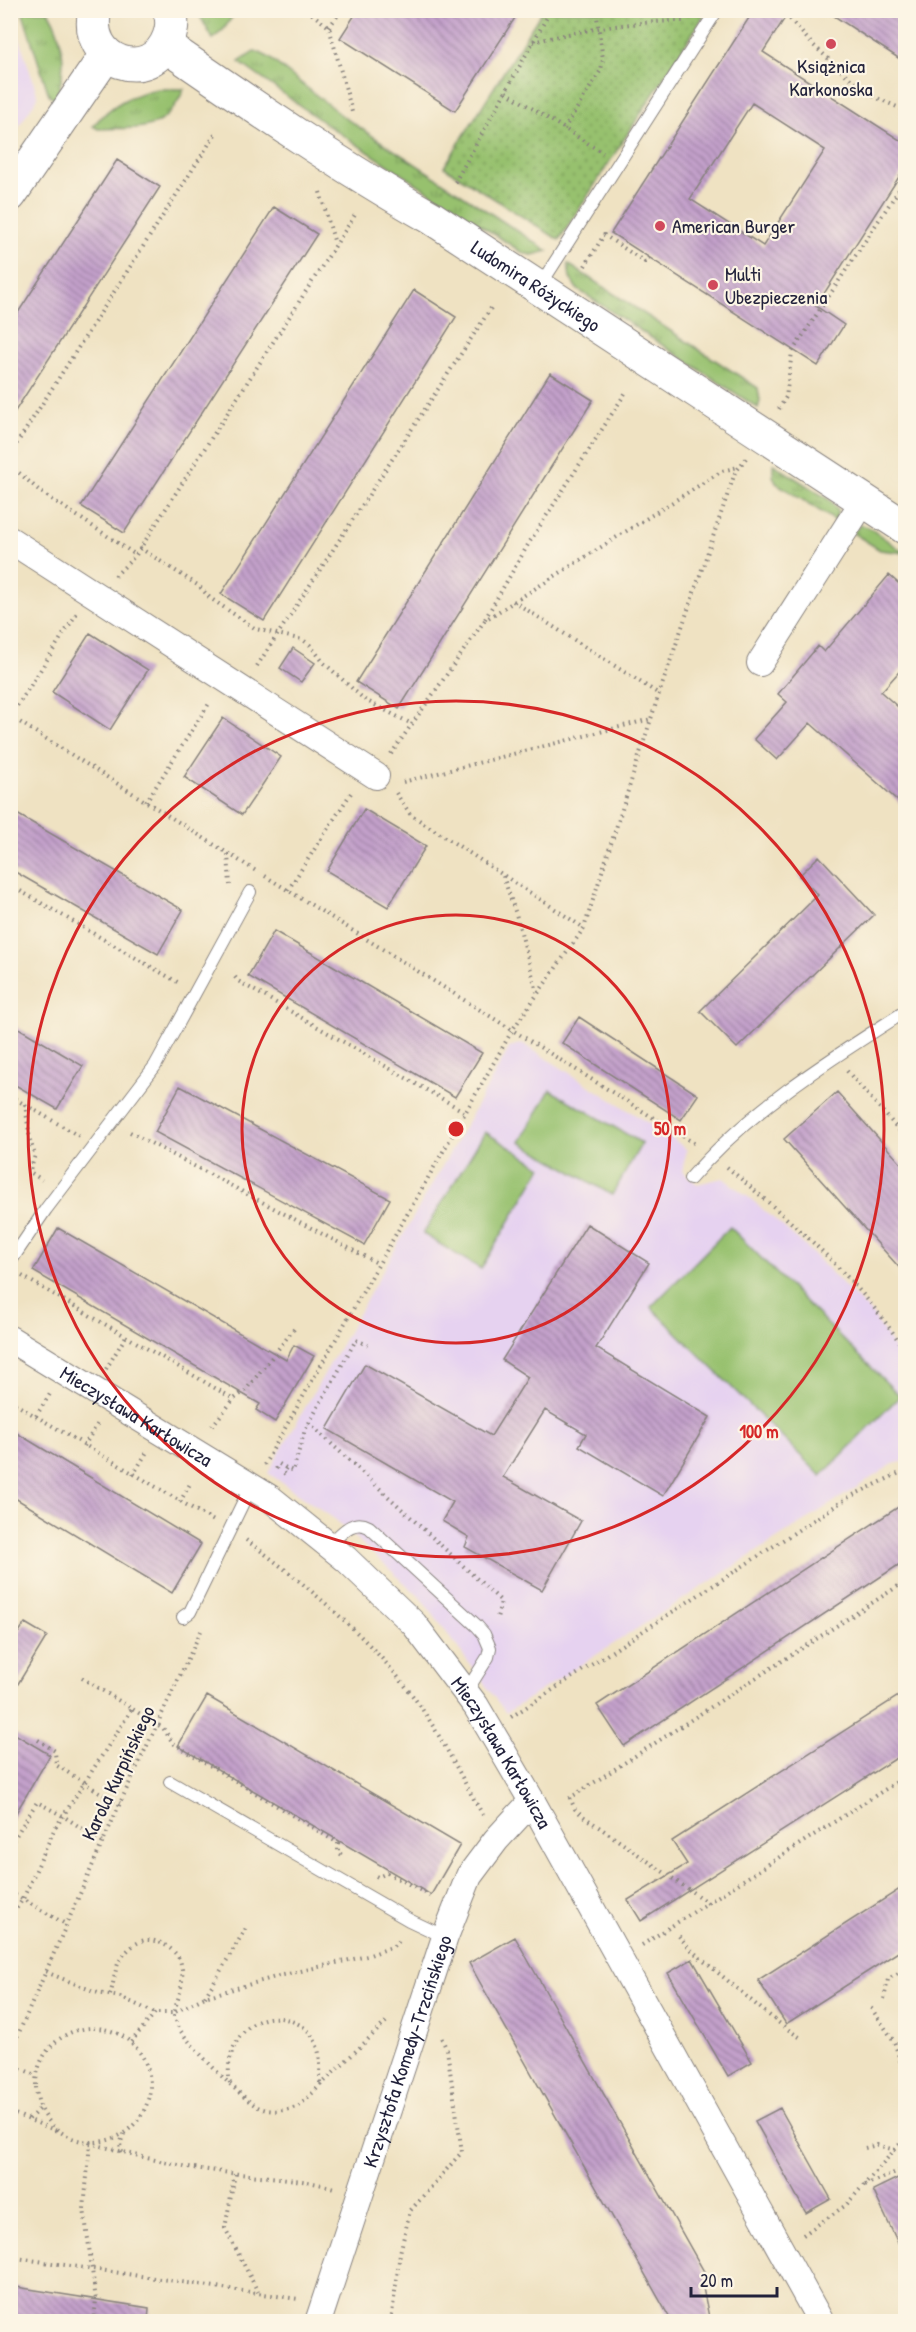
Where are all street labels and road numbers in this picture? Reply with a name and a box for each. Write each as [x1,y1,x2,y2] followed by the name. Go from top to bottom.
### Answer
[466,233,606,338] street label: Ludomira Różyckiego
[55,1359,218,1473] street label: Mieczysława Karłowicza
[445,1671,559,1833] street label: Mieczysława Karłowicza
[75,1701,161,1844] street label: Karola Kurpińskiego
[356,1932,458,2171] street label: Krzysztofa Komedy-Trzcińskiego

